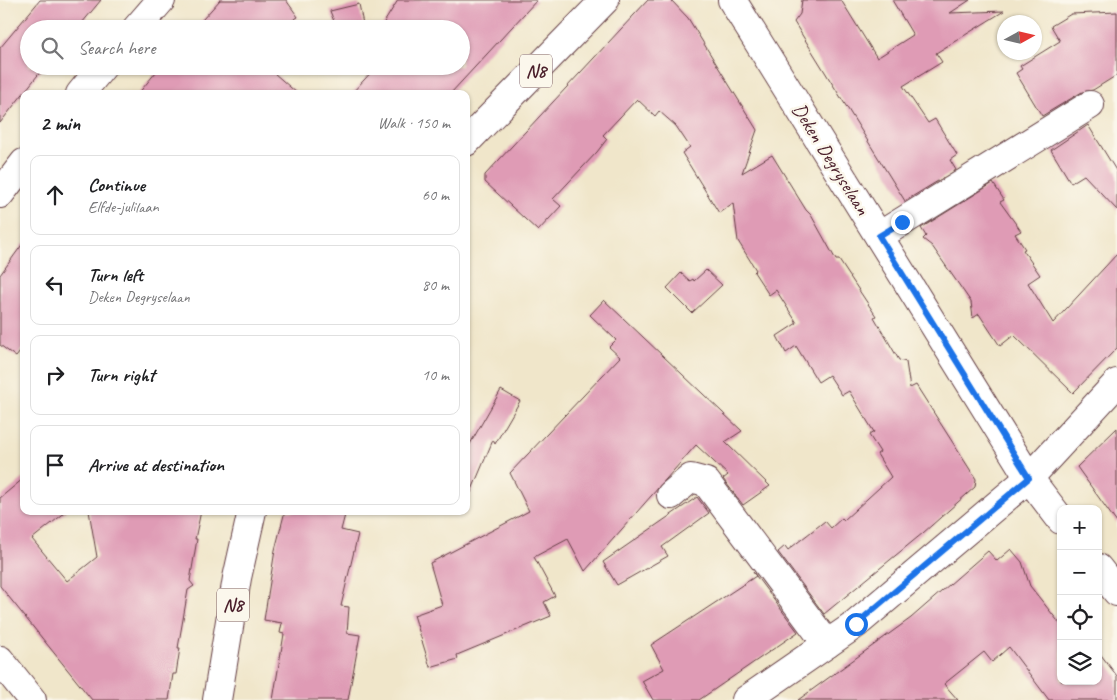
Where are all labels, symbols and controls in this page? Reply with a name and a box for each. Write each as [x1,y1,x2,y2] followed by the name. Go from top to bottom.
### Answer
[997,15,1042,60] north arrow
[20,20,470,75] search box
[38,34,66,62] icon: search
[78,36,155,60] text: Search here
[520,54,552,88] road number: N8
[787,98,876,220] street label: Deken Degryselaan
[40,110,80,136] text: 2 min
[378,113,450,133] text: Walk · 150 m
[88,173,145,197] text: Continue
[41,181,69,209] icon: ahead
[422,185,449,205] text: 60 m
[88,197,159,217] text: Elfde-julilaan
[891,211,914,234] route end
[88,263,143,287] text: Turn left
[41,271,69,299] icon: left
[422,275,449,295] text: 80 m
[88,287,190,307] text: Deken Degryselaan
[41,361,69,389] icon: right
[88,363,155,387] text: Turn right
[422,365,449,385] text: 10 m
[41,451,69,479] icon: arrive
[88,453,224,477] text: Arrive at destination
[1057,505,1102,685] map controls
[1057,505,1102,550] button: +
[1057,550,1102,595] button: −
[217,588,249,622] road number: N8
[1057,595,1102,640] button: locate
[845,613,868,636] route start
[1057,640,1102,685] button: layers

